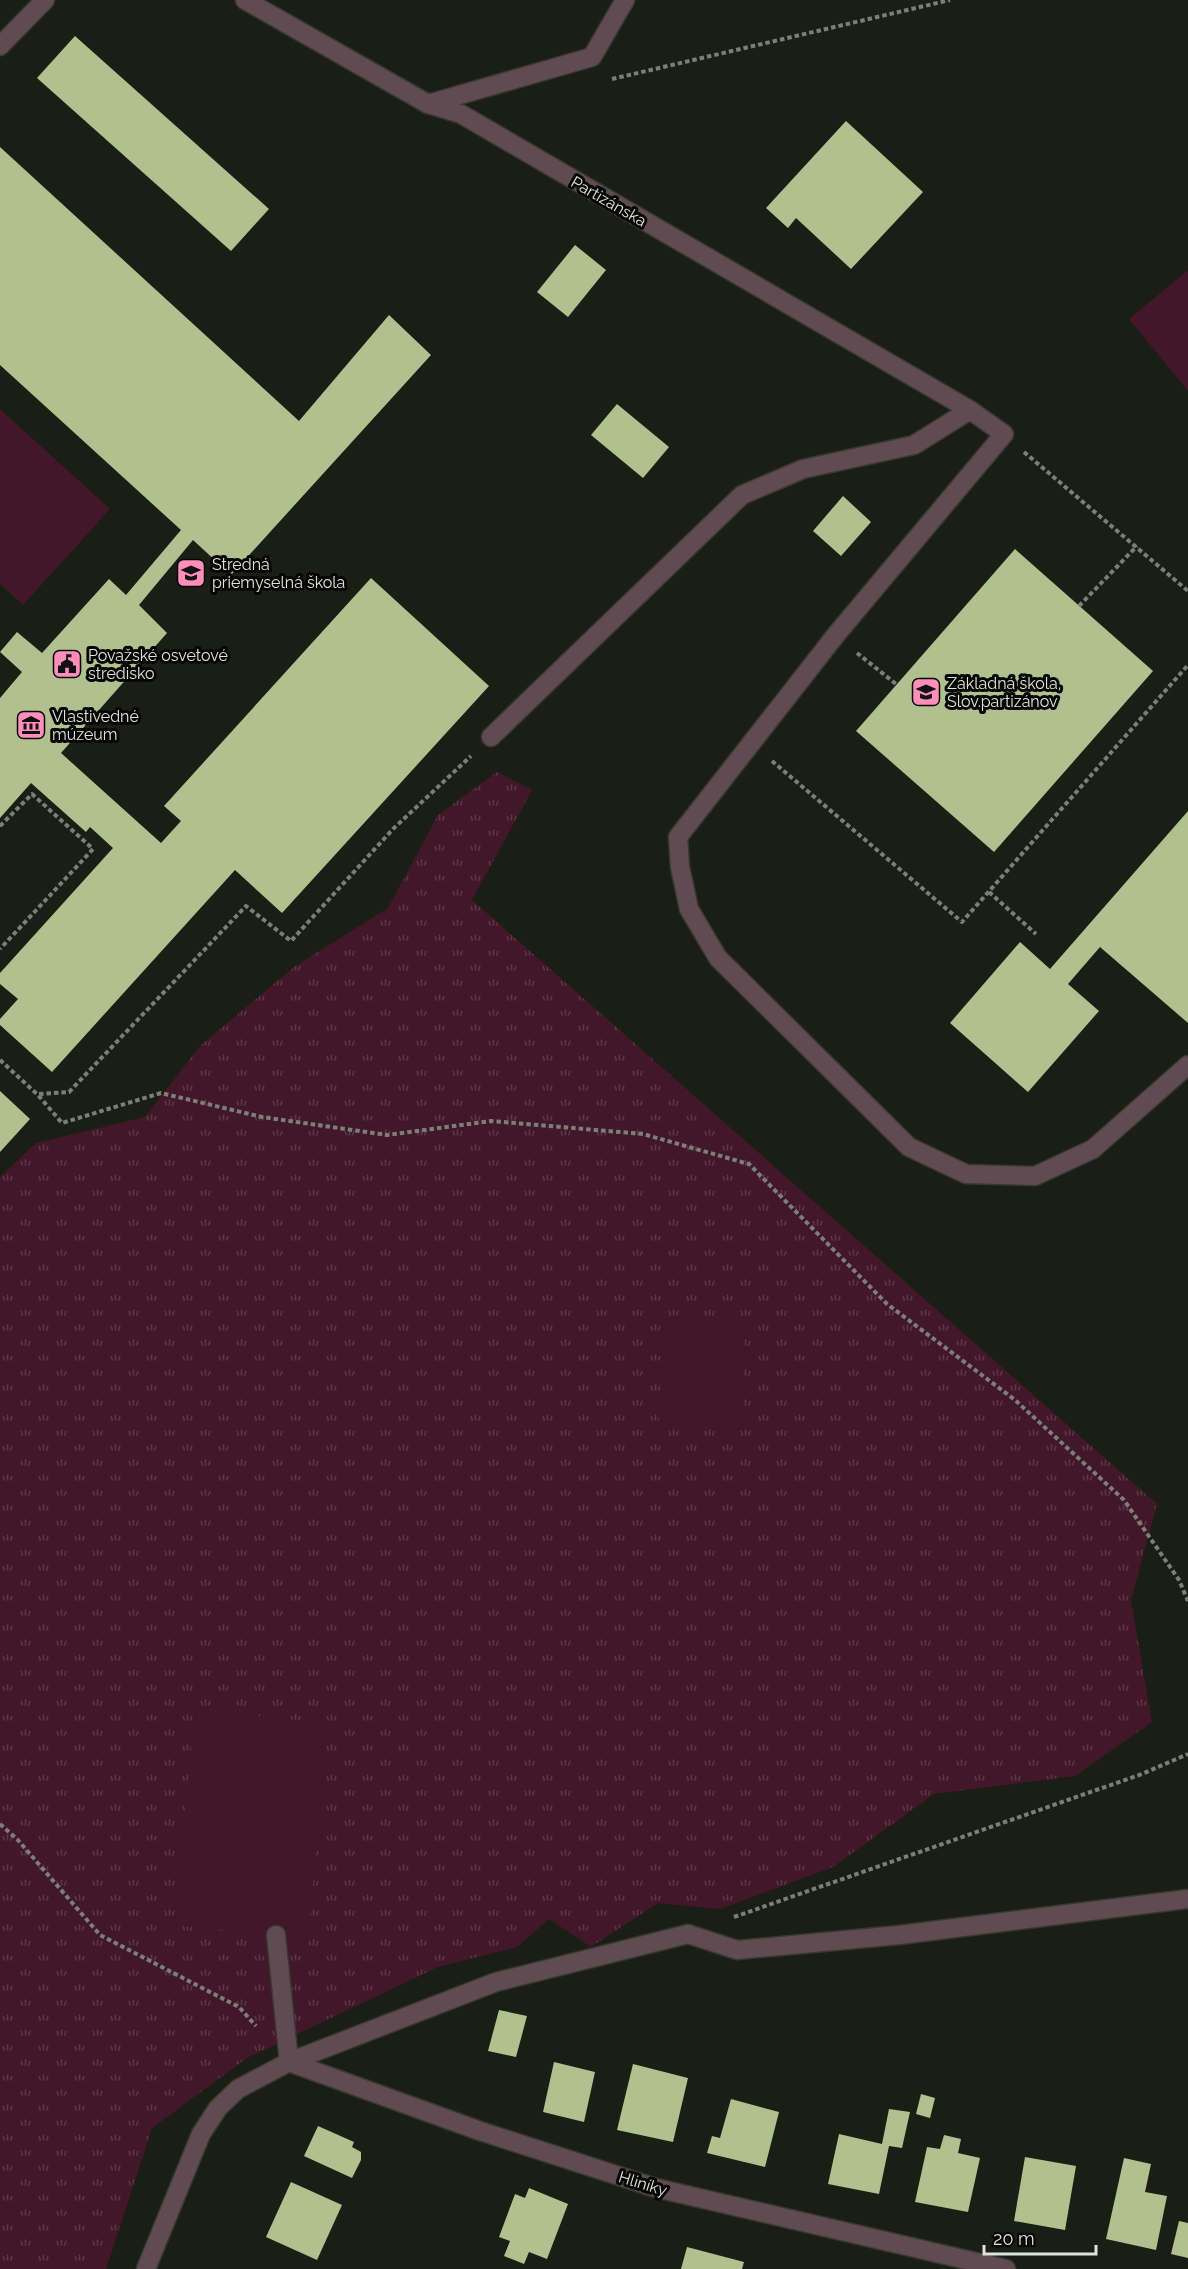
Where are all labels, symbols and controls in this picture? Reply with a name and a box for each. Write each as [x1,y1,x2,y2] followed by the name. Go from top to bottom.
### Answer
[568,172,650,231] street label: Partizánska
[212,555,345,592] place label: Stredná priemyselná škola
[175,557,207,589] school or university icon: Stredná priemyselná škola
[88,646,228,683] place label: Považské osvetové stredisko
[51,648,83,680] public building icon: Považské osvetové stredisko
[947,674,1061,711] place label: Základná škola, Slov.partizánov
[910,676,942,708] school or university icon: Základná škola, Slov.partizánov
[52,707,139,744] place label: Vlastivedné múzeum
[15,709,47,741] museum icon: Vlastivedné múzeum
[616,2167,670,2200] street label: Hliníky
[984,2218,1096,2256] scale bar
[993,2228,1035,2249] text: 20 m

